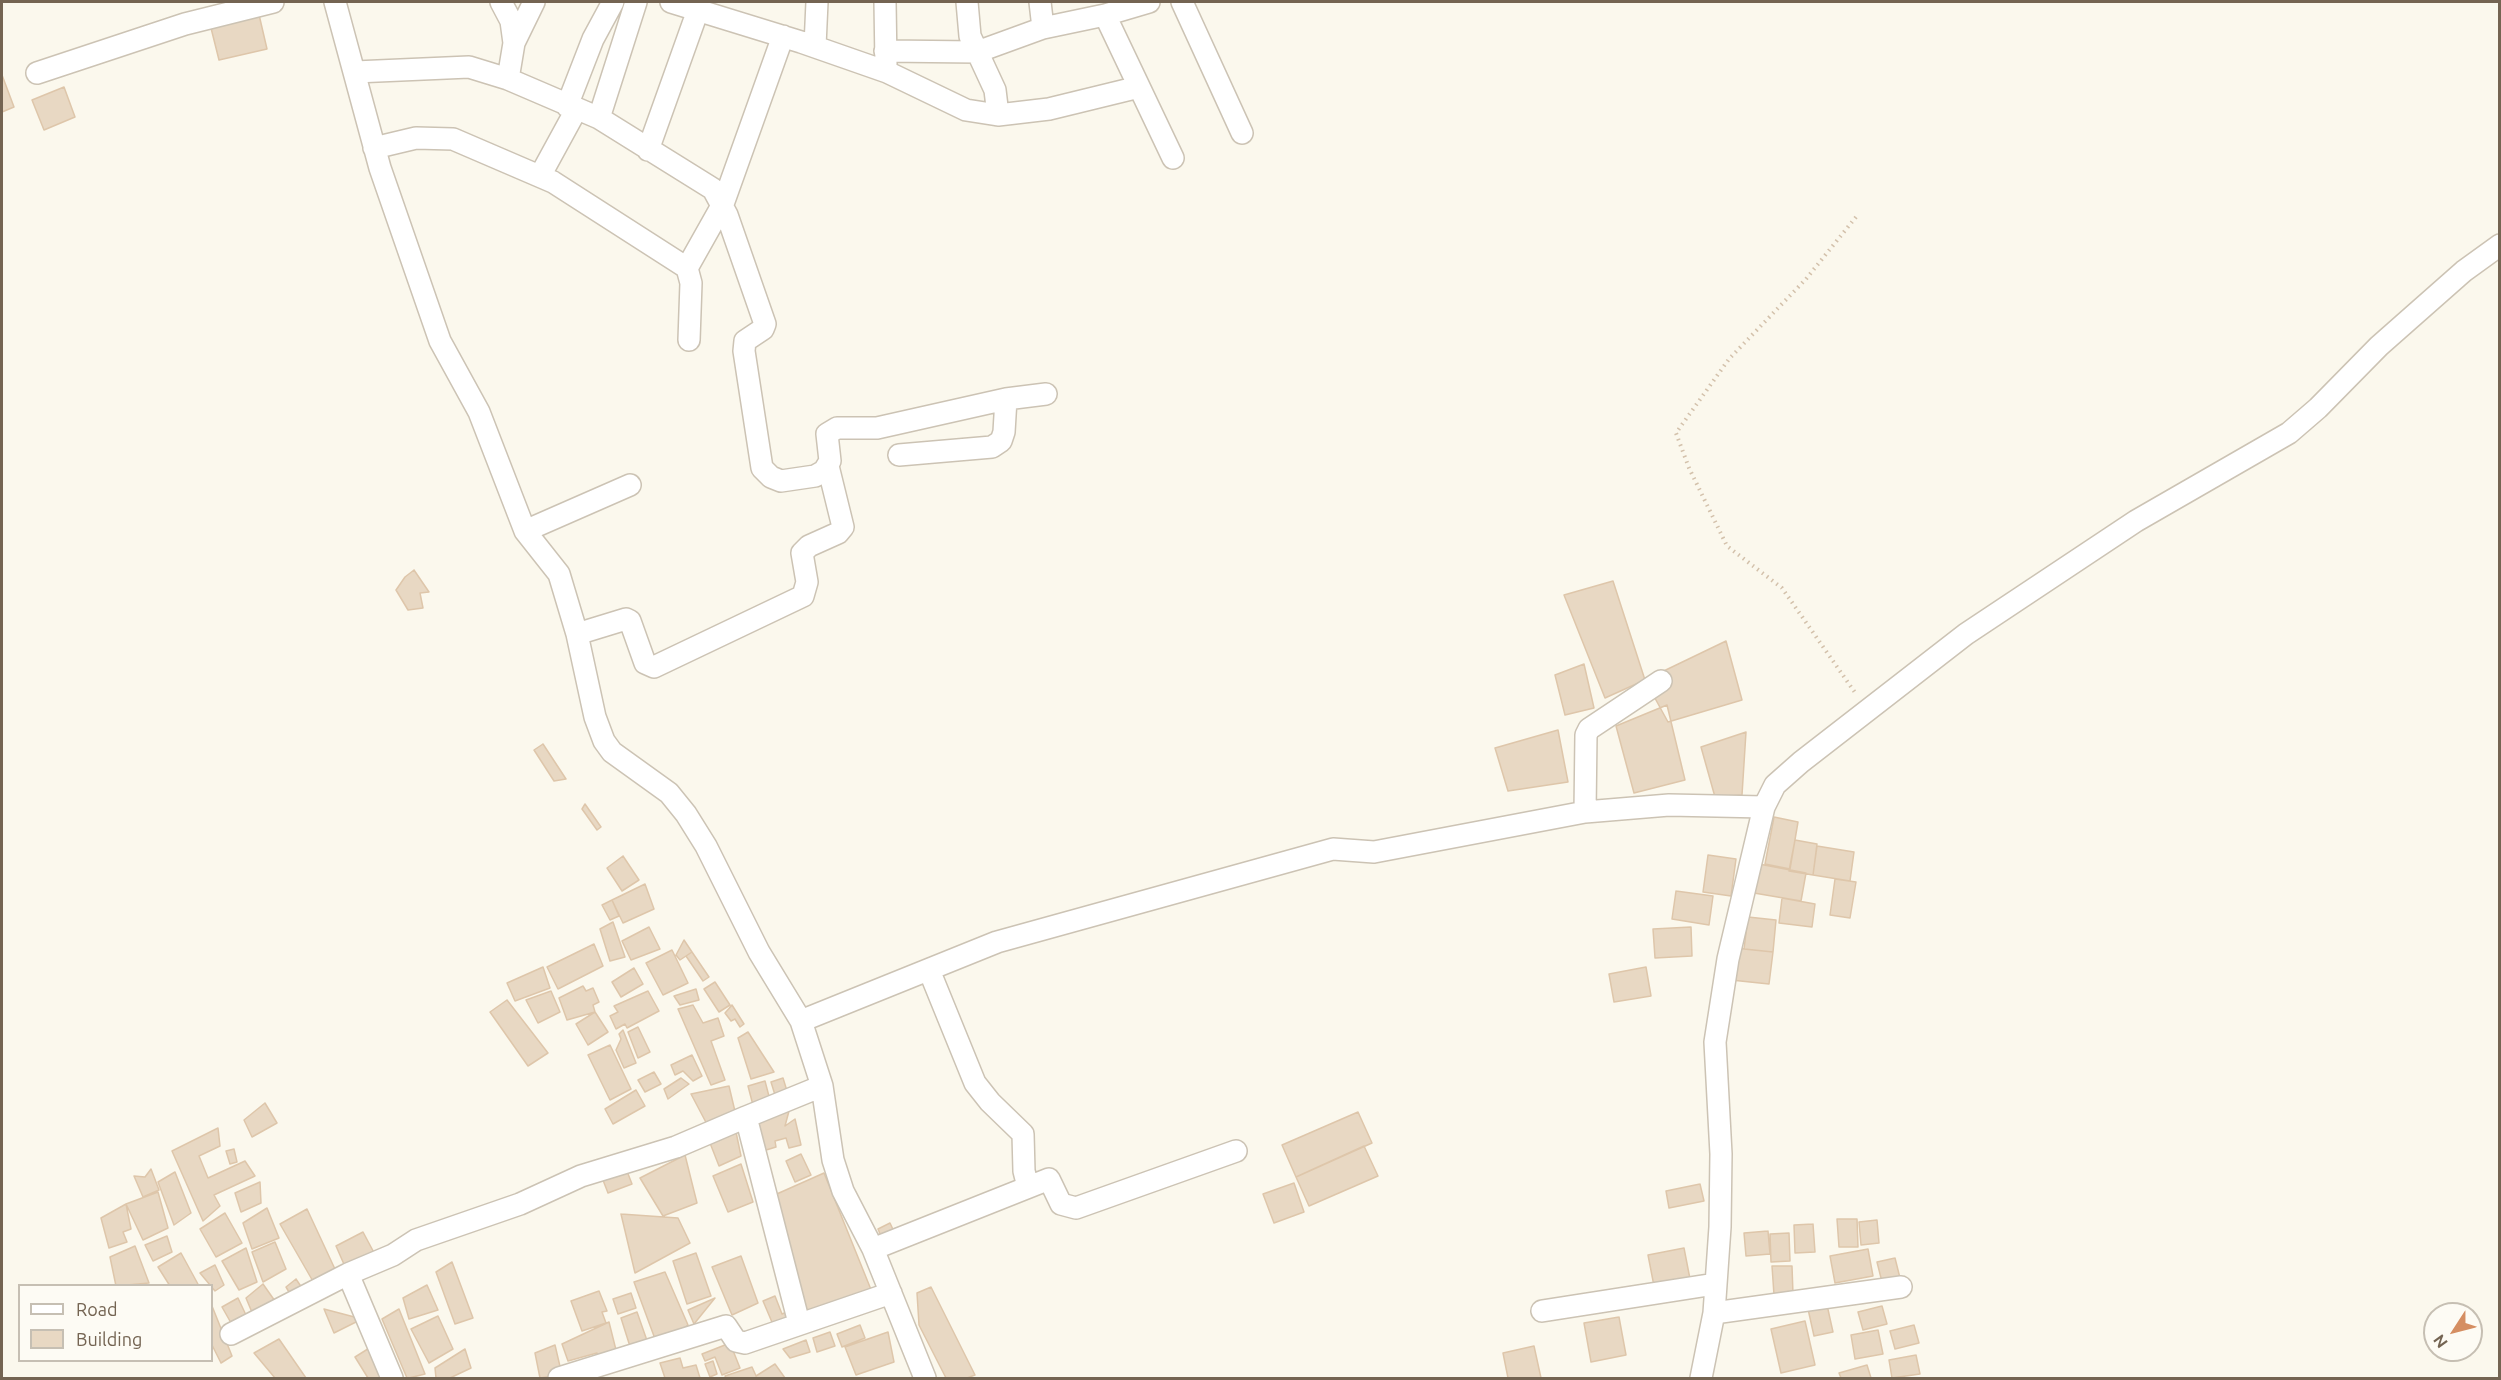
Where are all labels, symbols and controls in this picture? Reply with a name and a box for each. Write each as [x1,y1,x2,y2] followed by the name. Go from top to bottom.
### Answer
[18,1284,213,1362] legend
[76,1299,118,1319] text: Road
[2423,1302,2483,1362] north arrow
[76,1329,142,1349] text: Building
[2429,1331,2451,1352] text: N

